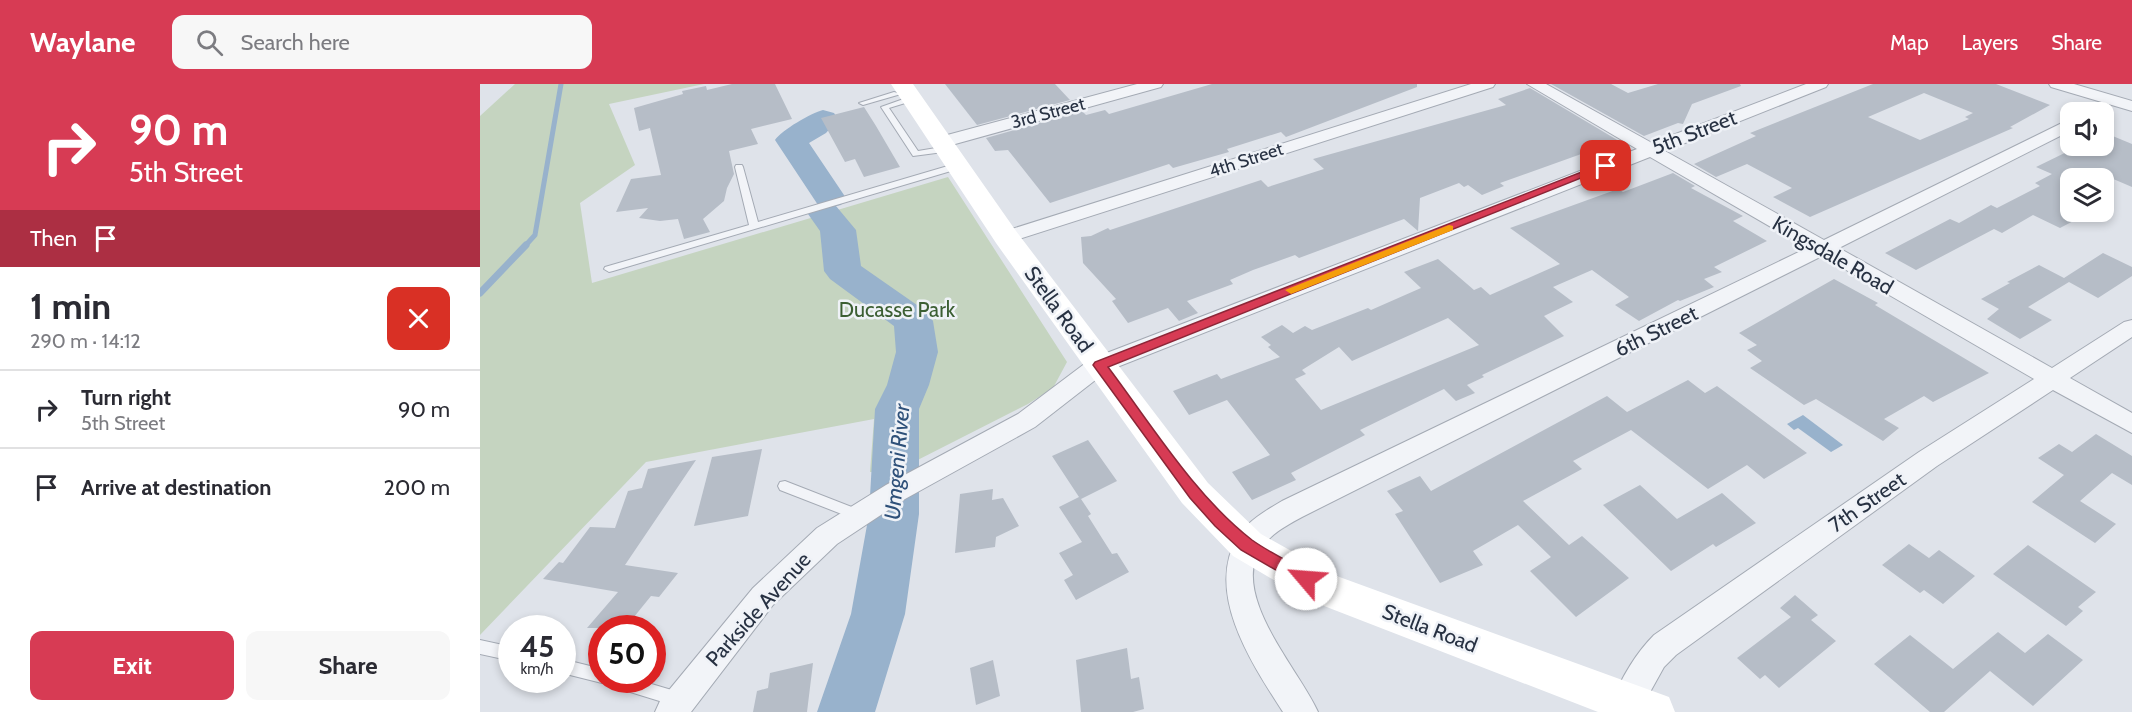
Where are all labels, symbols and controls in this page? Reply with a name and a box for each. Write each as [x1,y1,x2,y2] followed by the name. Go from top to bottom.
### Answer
[172,15,592,69] search box
[30,25,136,59] text: Waylane
[193,26,226,59] icon: search
[241,29,350,56] text: Search here
[1890,30,1929,55] text: Map
[1962,30,2018,55] text: Layers
[2051,30,2102,55] text: Share
[1009,93,1087,133] street label: 3rd Street
[2060,102,2114,222] map controls
[2060,102,2114,156] button: sound
[129,104,228,156] text: 90 m
[1648,104,1740,160] street label: 5th Street
[30,108,108,186] icon: right
[1206,138,1286,182] street label: 4th Street
[1580,140,1631,191] pin
[1589,149,1622,182] icon: arrive
[129,156,243,189] text: 5th Street
[2060,168,2114,222] button: layers
[1768,210,1898,300] street label: Kingsdale Road
[89,222,122,255] icon: arrive
[30,225,77,252] text: Then
[1020,261,1098,357] street label: Stella Road
[30,284,111,328] text: 1 min
[387,287,450,350] button: close
[839,297,956,322] park label: Ducasse Park
[1610,300,1702,362] street label: 6th Street
[30,329,141,353] text: 290 m · 14:12
[81,384,171,411] text: Turn right
[30,393,63,426] icon: right
[398,396,450,423] text: 90 m
[878,402,916,521] water label: Umgeni River
[81,411,165,435] text: 5th Street
[1824,467,1910,537] street label: 7th Street
[30,471,63,504] icon: arrive
[81,474,271,501] text: Arrive at destination
[384,474,450,501] text: 200 m
[700,547,816,671] street label: Parkside Avenue
[1274,547,1338,611] position arrow
[1379,598,1481,658] street label: Stella Road
[588,615,666,693] speed limit sign: 50
[520,628,554,665] text: 45
[30,631,234,700] button: Exit
[246,631,450,700] button: Share
[521,660,553,678] text: km/h

